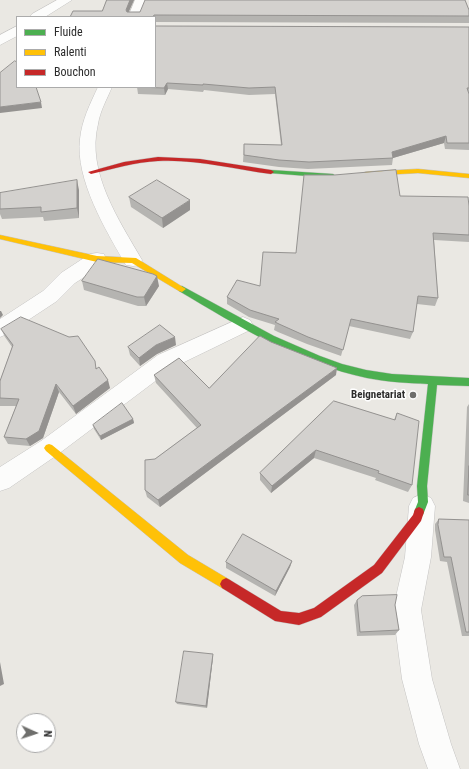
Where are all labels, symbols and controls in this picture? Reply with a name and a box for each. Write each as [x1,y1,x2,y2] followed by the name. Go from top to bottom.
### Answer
[16,16,156,88] legend
[54,25,83,39] text: Fluide
[54,45,87,59] text: Ralenti
[54,65,96,79] text: Bouchon
[351,388,405,402] place label: Beignetariat
[408,390,418,400] marker: Beignetariat
[16,713,56,753] north arrow
[41,730,54,737] text: N

